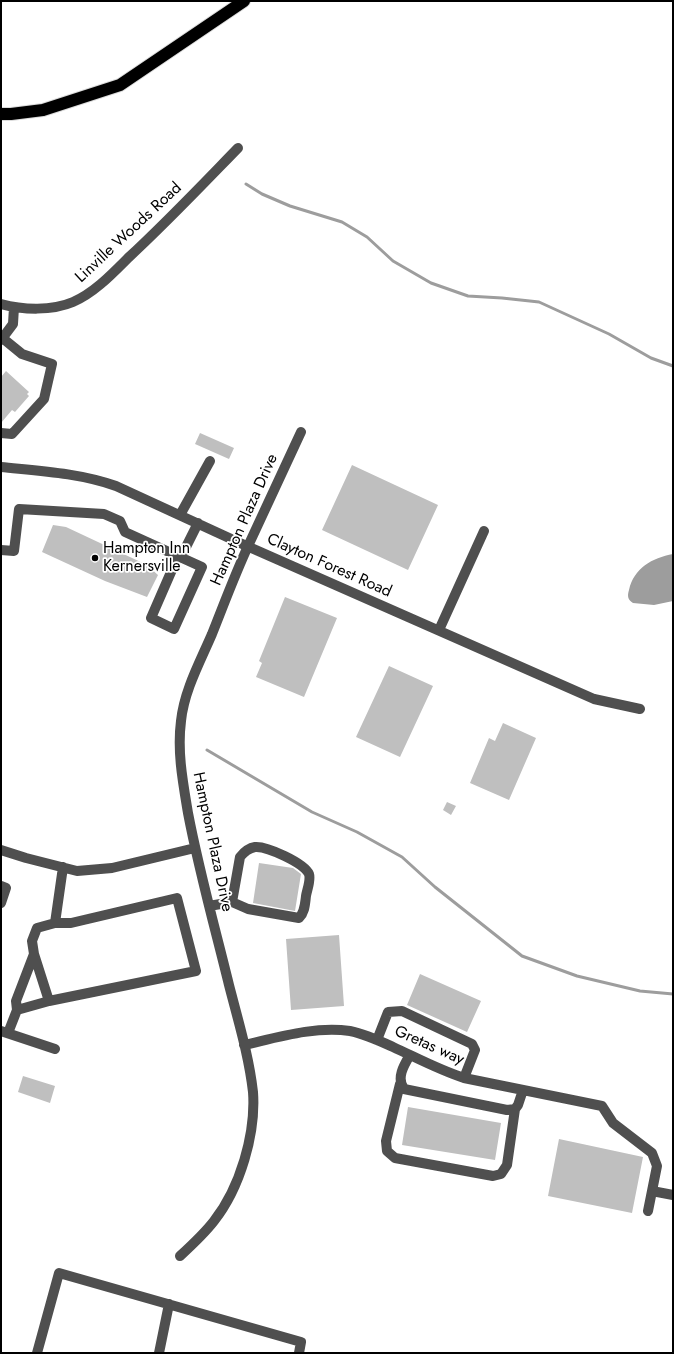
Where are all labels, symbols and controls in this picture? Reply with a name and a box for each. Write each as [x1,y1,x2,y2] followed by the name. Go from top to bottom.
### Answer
[72,179,186,287] street label: Linville Woods Road
[207,451,283,589] street label: Hampton Plaza Drive
[264,530,394,602] street label: Clayton Forest Road
[103,539,190,577] place label: Hampton Inn Kernersville
[90,553,100,563] marker: Hampton Inn Kernersville
[188,771,236,913] street label: Hampton Plaza Drive
[391,1022,467,1070] street label: Gretas way

